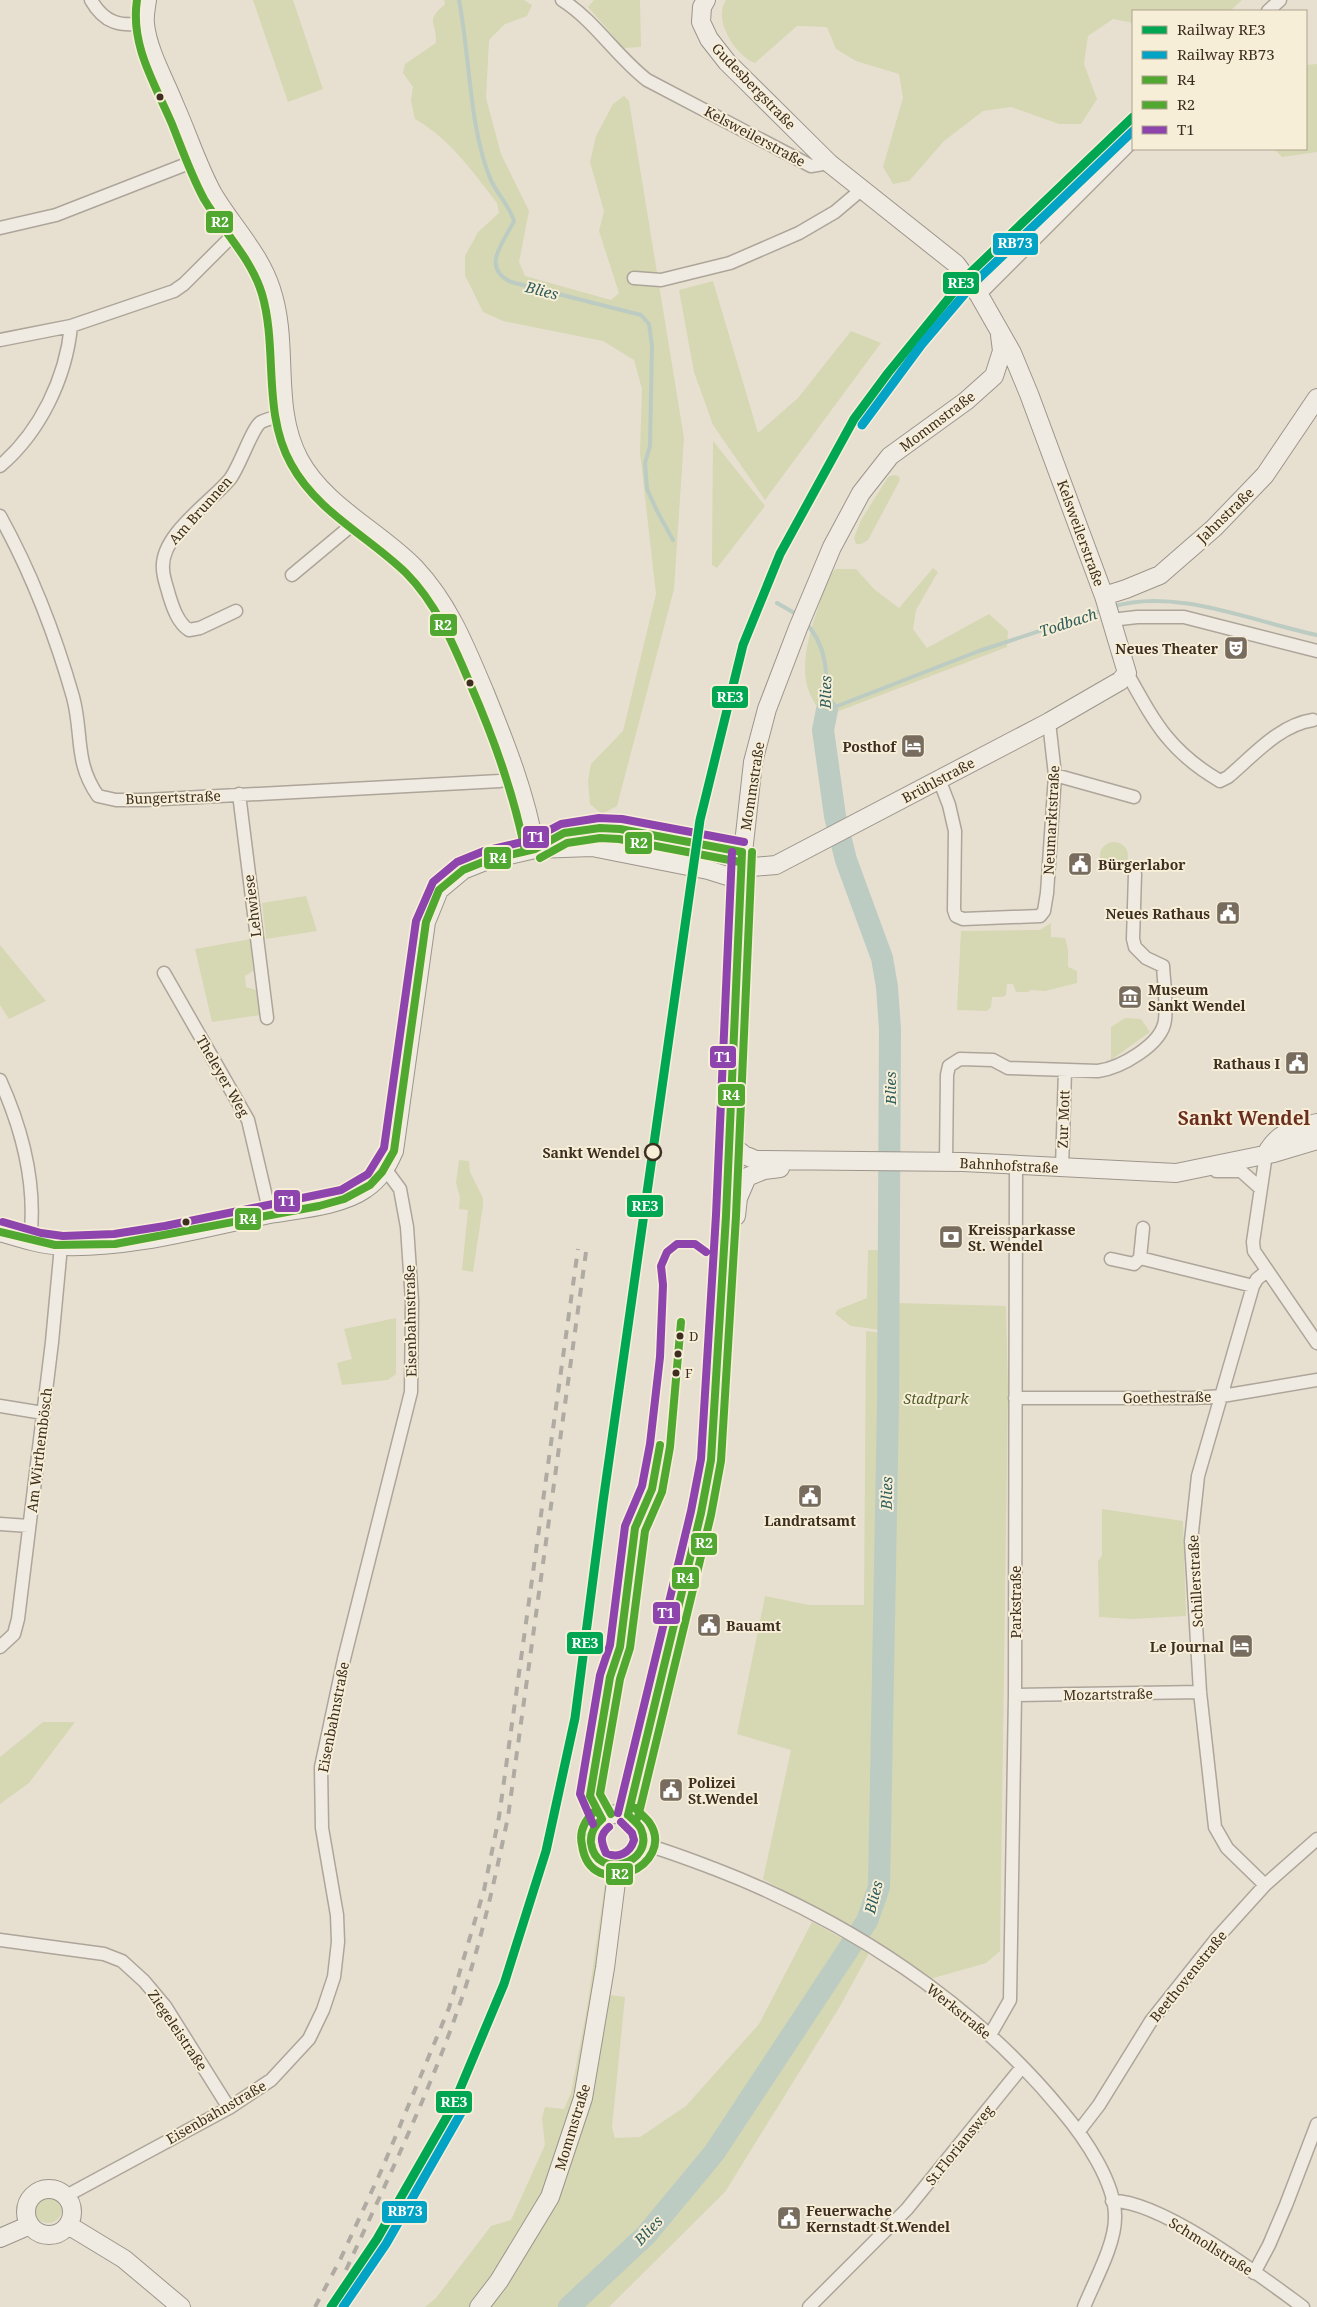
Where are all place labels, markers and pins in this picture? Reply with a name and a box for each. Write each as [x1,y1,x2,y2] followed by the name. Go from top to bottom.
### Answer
[155,92,165,102] unlabelled marker
[1223,635,1249,661] theatre icon: Neues Theater
[1115,639,1219,658] place label: Neues Theater
[465,678,475,688] unlabelled marker
[900,733,926,759] hotel icon: Posthof
[842,737,897,756] place label: Posthof
[1067,851,1093,877] public building icon: Bürgerlabor
[1098,855,1186,874] place label: Bürgerlabor
[1215,900,1241,926] public building icon: Neues Rathaus
[1105,904,1210,923] place label: Neues Rathaus
[1148,980,1246,1015] place label: Museum Sankt Wendel
[1117,984,1143,1010] museum icon: Museum Sankt Wendel
[1284,1050,1310,1076] public building icon: Rathaus I
[1213,1054,1280,1073] place label: Rathaus I
[542,1143,640,1162] place label: Sankt Wendel
[644,1143,662,1161] marker: Sankt Wendel
[181,1217,191,1227] unlabelled marker
[968,1220,1076,1255] place label: Kreissparkasse St. Wendel
[938,1224,964,1250] bank icon: Kreissparkasse St. Wendel
[689,1327,698,1345] place label: D
[675,1331,685,1341] marker: D
[673,1349,683,1359] unlabelled marker
[685,1364,693,1382] place label: F
[671,1368,681,1378] marker: F
[797,1483,823,1509] public building icon: Landratsamt
[764,1511,856,1530] place label: Landratsamt
[696,1612,722,1638] public building icon: Bauamt
[726,1616,781,1635] place label: Bauamt
[1228,1633,1254,1659] hotel icon: Le Journal
[1150,1637,1224,1656] place label: Le Journal
[688,1773,758,1808] place label: Polizei St.Wendel
[658,1777,684,1803] public building icon: Polizei St.Wendel
[806,2201,950,2236] place label: Feuerwache Kernstadt St.Wendel
[776,2205,802,2231] public building icon: Feuerwache Kernstadt St.Wendel

